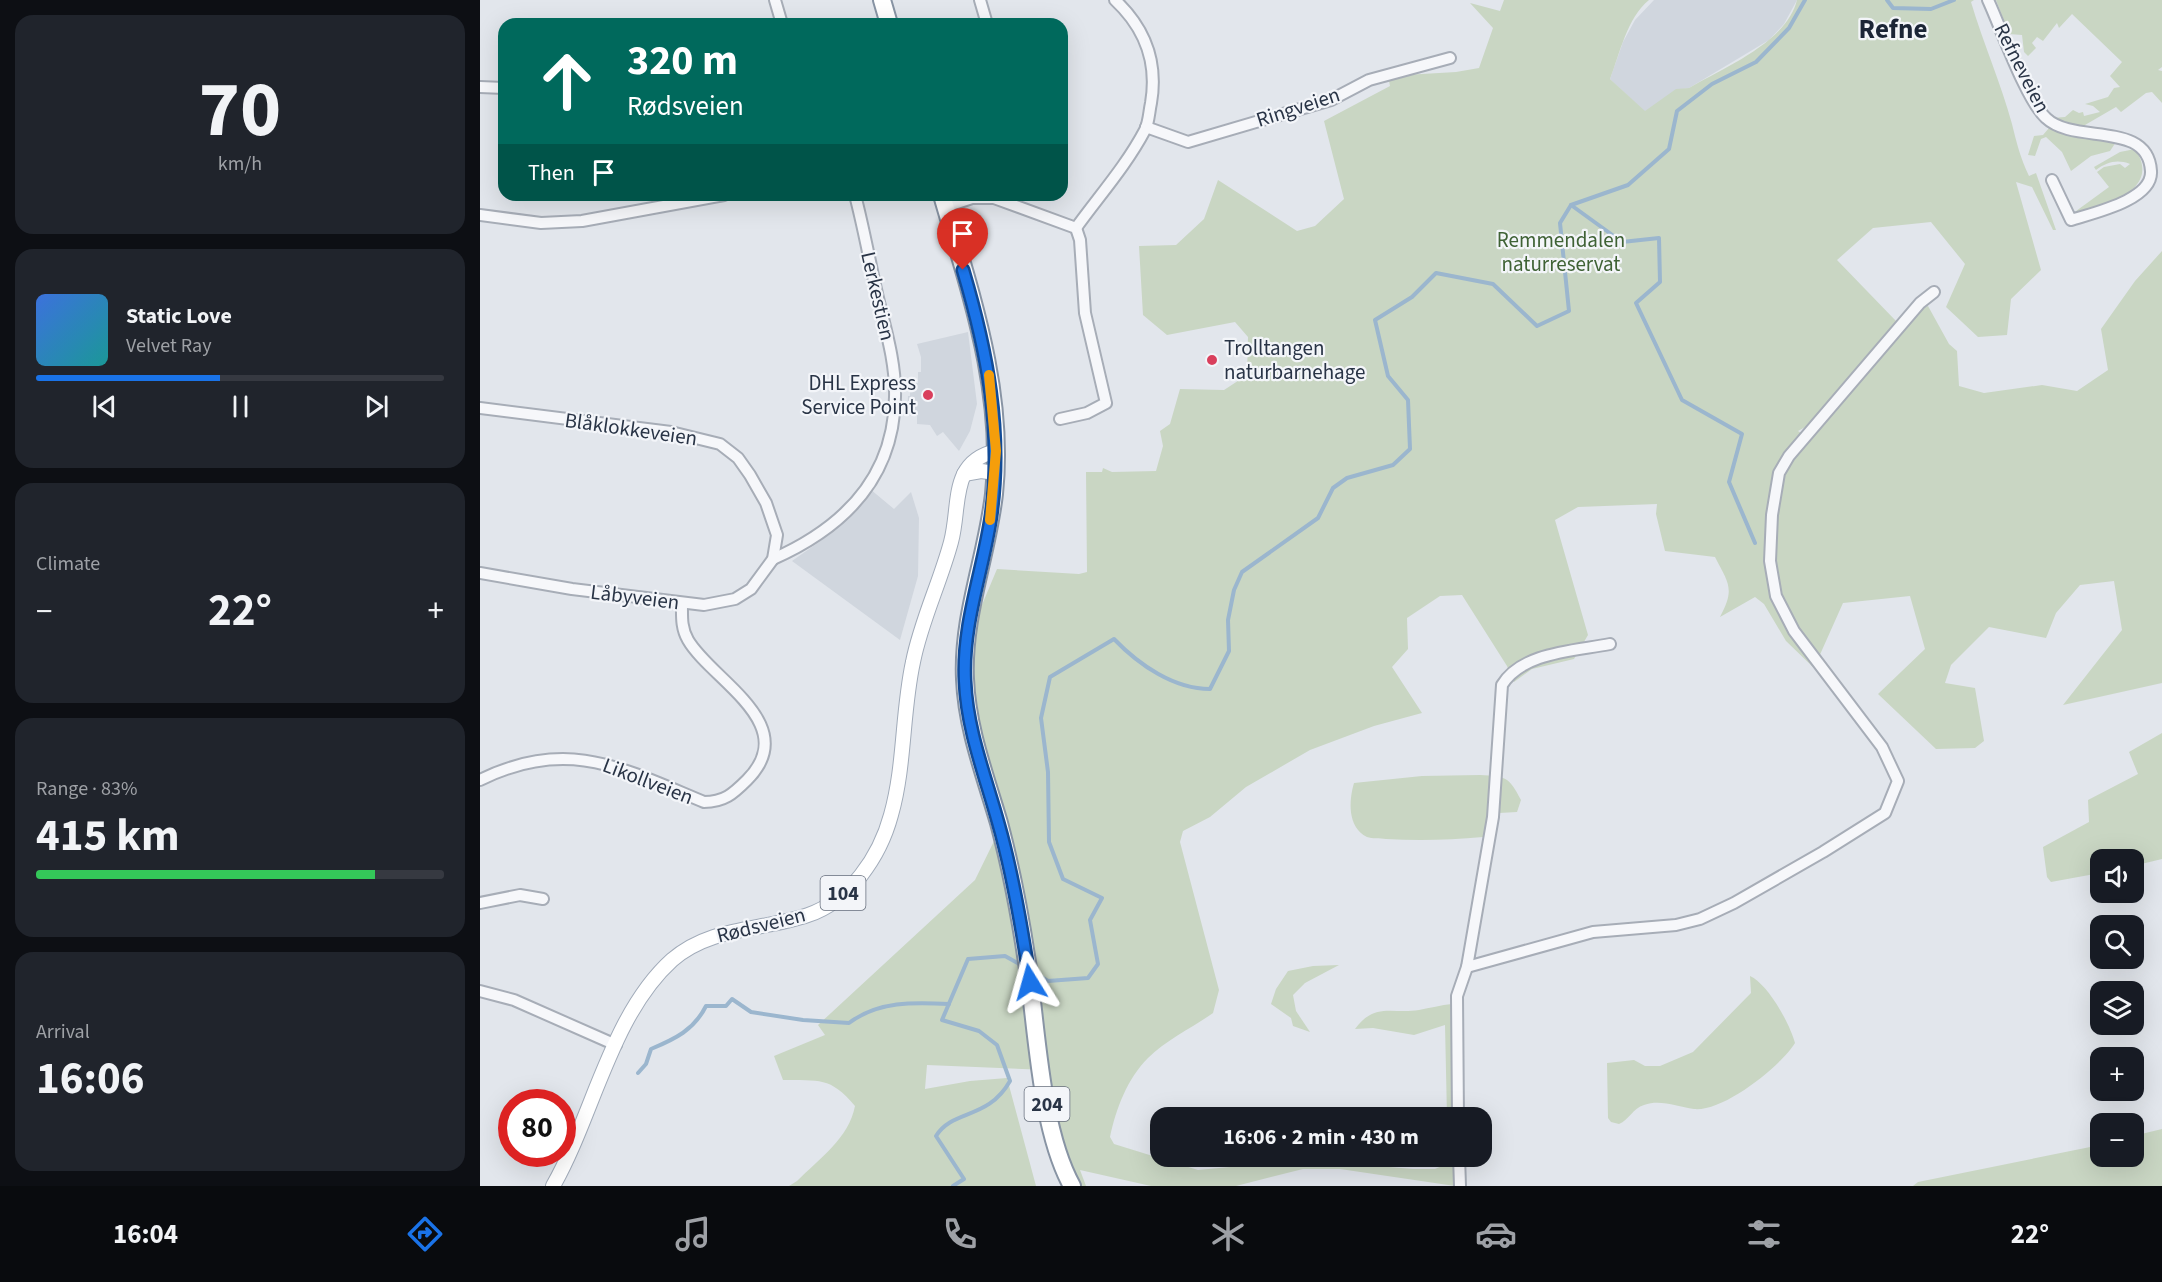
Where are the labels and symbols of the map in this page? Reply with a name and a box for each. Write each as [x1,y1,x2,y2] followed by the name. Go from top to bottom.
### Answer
[1859,10,1927,49] district label: Refne
[1987,18,2057,118] street label: Refneveien
[1252,79,1344,135] street label: Ringveien
[937,208,988,270] pin
[1497,225,1625,279] park label: Remmendalen naturreservat
[853,248,903,344] street label: Lerkestien
[1224,333,1365,387] place label: Trolltangen naturbarnehage
[1205,353,1219,367] marker: Trolltangen naturbarnehage
[801,368,916,422] place label: DHL Express Service Point
[921,388,935,402] marker: DHL Express Service Point
[563,405,699,453] street label: Blåklokkeveien
[589,577,681,617] street label: Låbyveien
[598,750,698,812] street label: Likollveien
[820,876,866,910] road number: 104
[713,899,809,951] street label: Rødsveien
[998,950,1062,1014] position arrow
[1024,1087,1070,1121] road number: 204
[498,1089,576,1167] speed limit sign: 80

